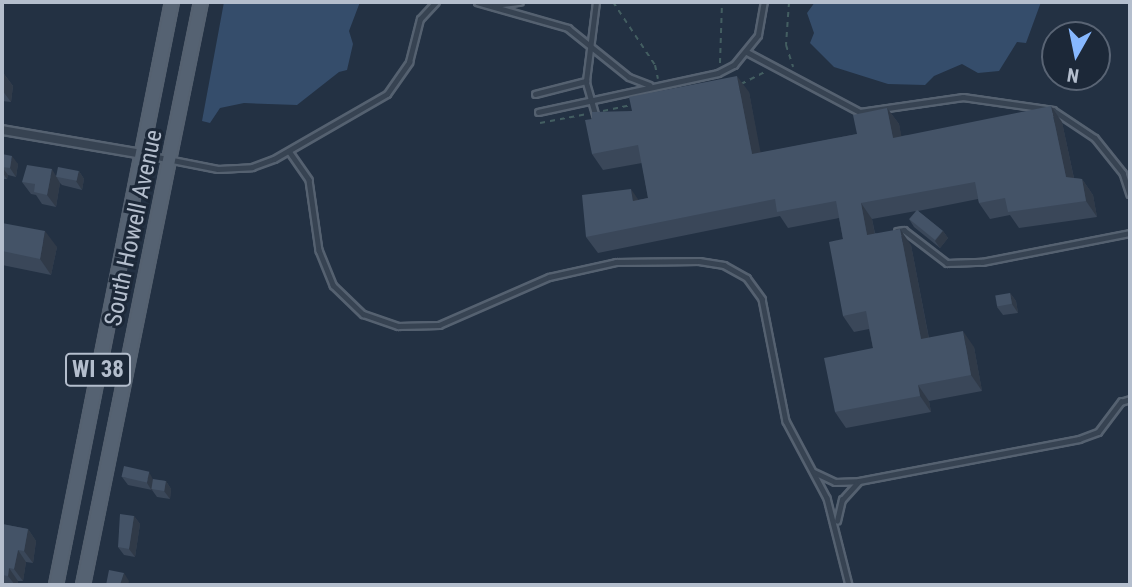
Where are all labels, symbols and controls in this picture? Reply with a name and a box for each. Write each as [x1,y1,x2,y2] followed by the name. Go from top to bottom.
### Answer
[1041,21,1111,91] north arrow
[1065,63,1081,88] text: N
[99,127,169,329] street label: South Howell Avenue
[65,350,131,390] road number: WI 38

